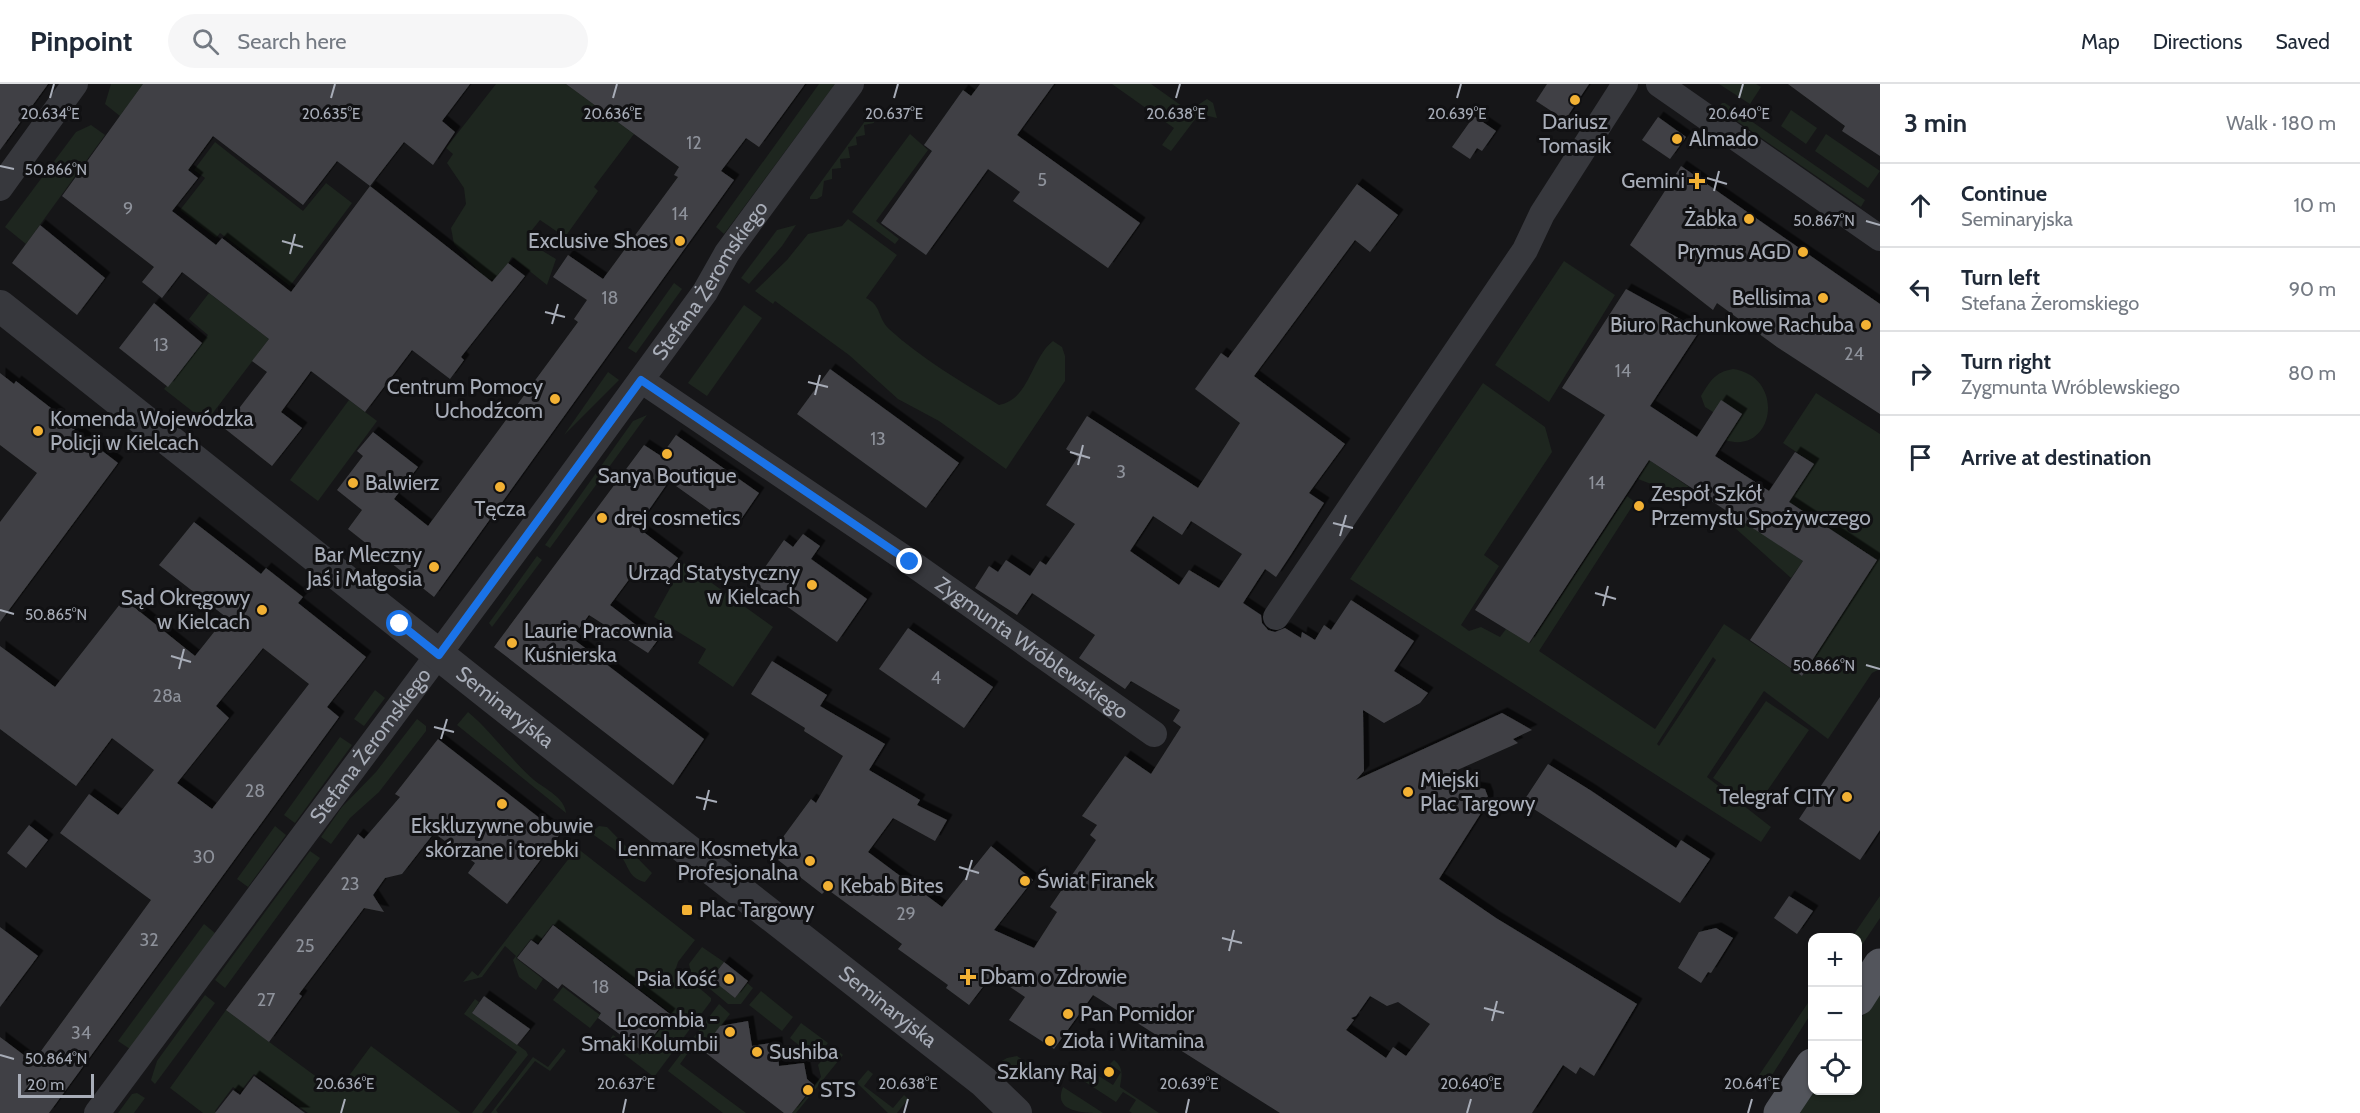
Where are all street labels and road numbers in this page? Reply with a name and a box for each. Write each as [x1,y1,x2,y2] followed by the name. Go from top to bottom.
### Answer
[647,196,773,365] street label: Stefana Żeromskiego
[931,571,1134,724] street label: Zygmunta Wróblewskiego
[451,661,559,753] street label: Seminaryjska
[304,663,436,828] street label: Stefana Żeromskiego
[834,960,942,1052] street label: Seminaryjska

